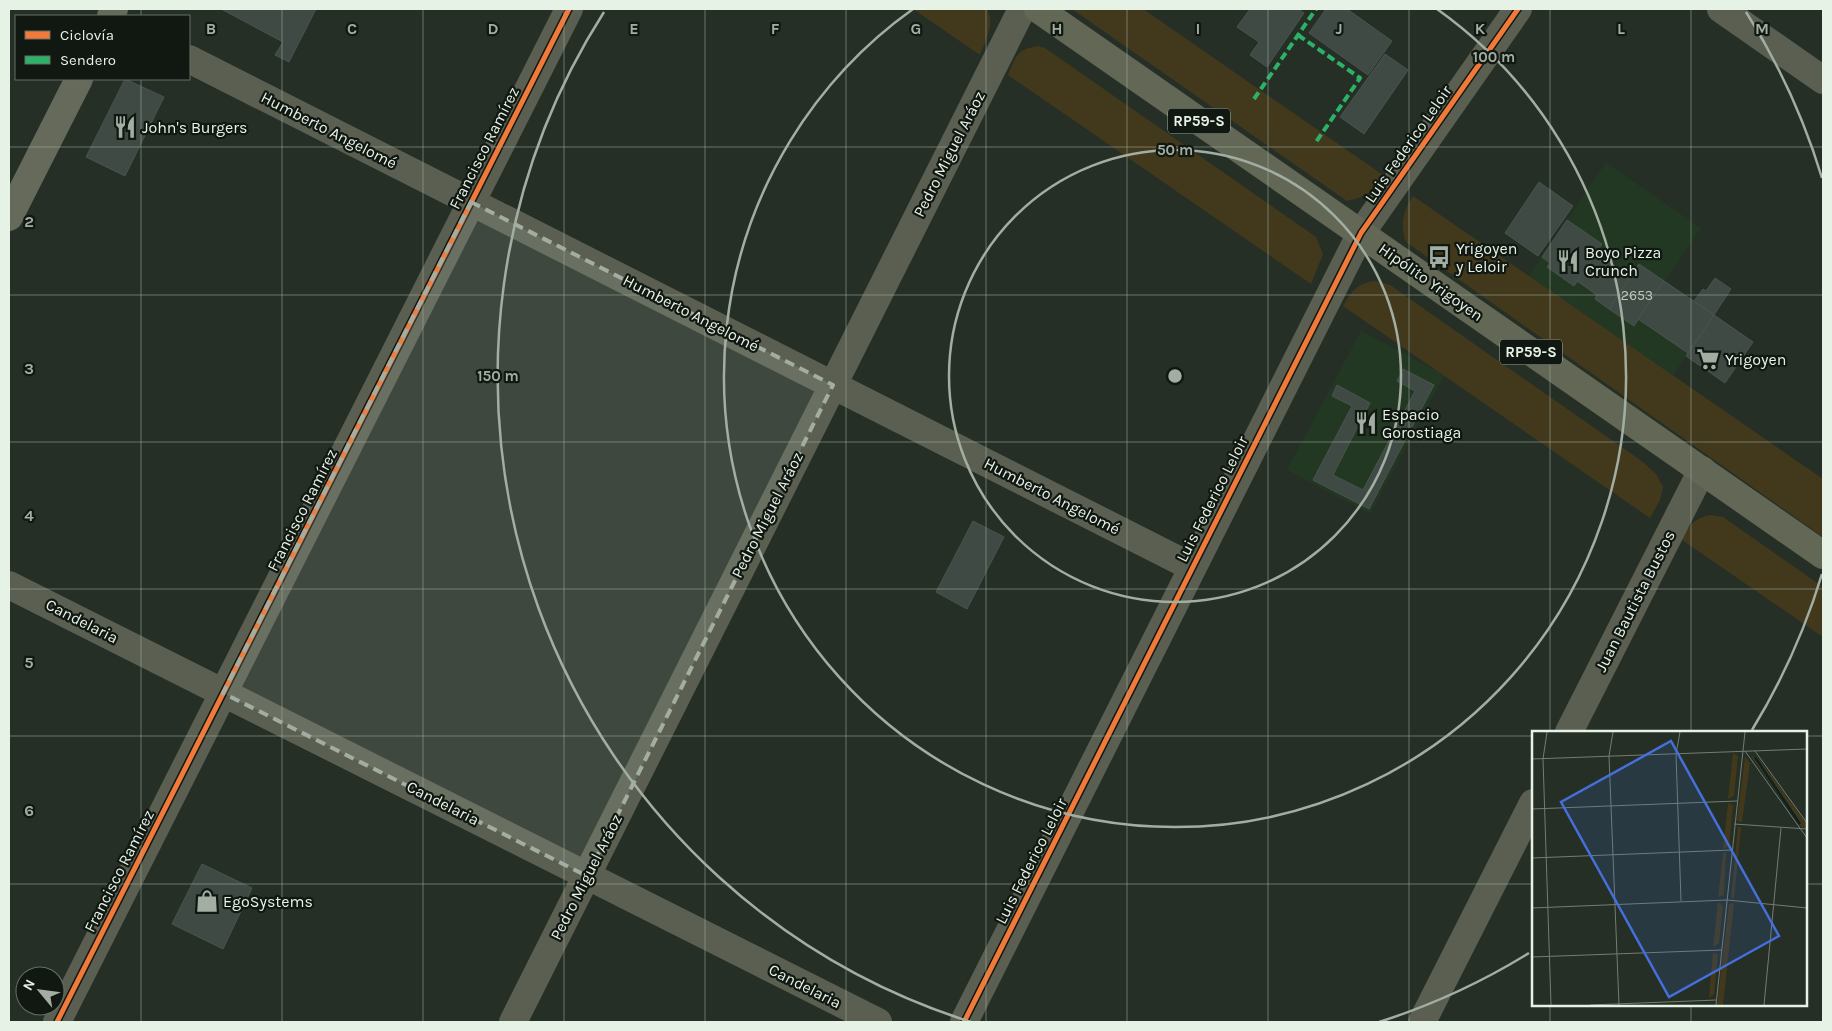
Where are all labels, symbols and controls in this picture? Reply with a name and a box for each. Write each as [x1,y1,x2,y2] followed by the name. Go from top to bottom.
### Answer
[15,15,190,80] legend
[206,19,216,38] text: B
[347,19,357,38] text: C
[488,19,499,38] text: D
[629,19,639,38] text: E
[771,19,780,38] text: F
[911,19,921,38] text: G
[1051,19,1063,38] text: H
[1196,19,1200,38] text: I
[1335,19,1343,38] text: J
[1475,19,1486,38] text: K
[1617,19,1625,38] text: L
[1755,19,1769,38] text: M
[60,26,114,44] text: Ciclovía
[1473,48,1515,66] text: 100 m
[60,51,116,69] text: Sendero
[1360,82,1456,206] street label: Luis Federico Leloir
[445,84,523,212] street label: Francisco Ramírez
[258,88,400,172] street label: Humberto Angelomé
[909,88,989,220] street label: Pedro Miguel Aráoz
[1168,108,1230,134] road number: RP59-S
[112,114,138,140] restaurant icon: John's Burgers
[142,118,248,137] place label: John's Burgers
[1157,141,1193,159] text: 50 m
[24,212,34,231] text: 2
[1375,239,1487,325] street label: Hipólito Yrigoyen
[1455,239,1517,276] place label: Yrigoyen y Leloir
[1585,243,1661,280] place label: Boyo Pizza Crunch
[1426,244,1452,270] bus stop icon: Yrigoyen y Leloir
[1555,248,1581,274] restaurant icon: Boyo Pizza Crunch
[620,271,762,355] street label: Humberto Angelomé
[1621,287,1653,304] house number: 2653
[1500,340,1562,364] road number: RP59-S
[1695,346,1721,372] supermarket icon: Yrigoyen
[1725,350,1786,369] place label: Yrigoyen
[24,359,34,378] text: 3
[477,367,519,385] text: 150 m
[1166,367,1184,385] centre of rings
[1382,405,1461,442] place label: Espacio Gorostiaga
[1353,410,1379,436] restaurant icon: Espacio Gorostiaga
[1172,433,1252,565] street label: Luis Federico Leloir
[263,446,341,574] street label: Francisco Ramírez
[727,449,807,581] street label: Pedro Miguel Aráoz
[981,454,1123,538] street label: Humberto Angelomé
[24,506,34,525] text: 4
[1591,527,1679,675] street label: Juan Bautista Bustos
[43,595,121,647] street label: Candelaria
[24,653,34,672] text: 5
[1532,731,1807,1006] inset map
[404,777,482,829] street label: Candelaria
[991,795,1071,927] street label: Luis Federico Leloir
[24,801,34,820] text: 6
[80,807,158,935] street label: Francisco Ramírez
[546,811,626,943] street label: Pedro Miguel Aráoz
[194,888,220,914] shop icon: EgoSystems
[223,892,313,911] place label: EgoSystems
[766,960,844,1012] street label: Candelaria
[15,966,65,1016] north arrow
[19,976,39,993] text: N

